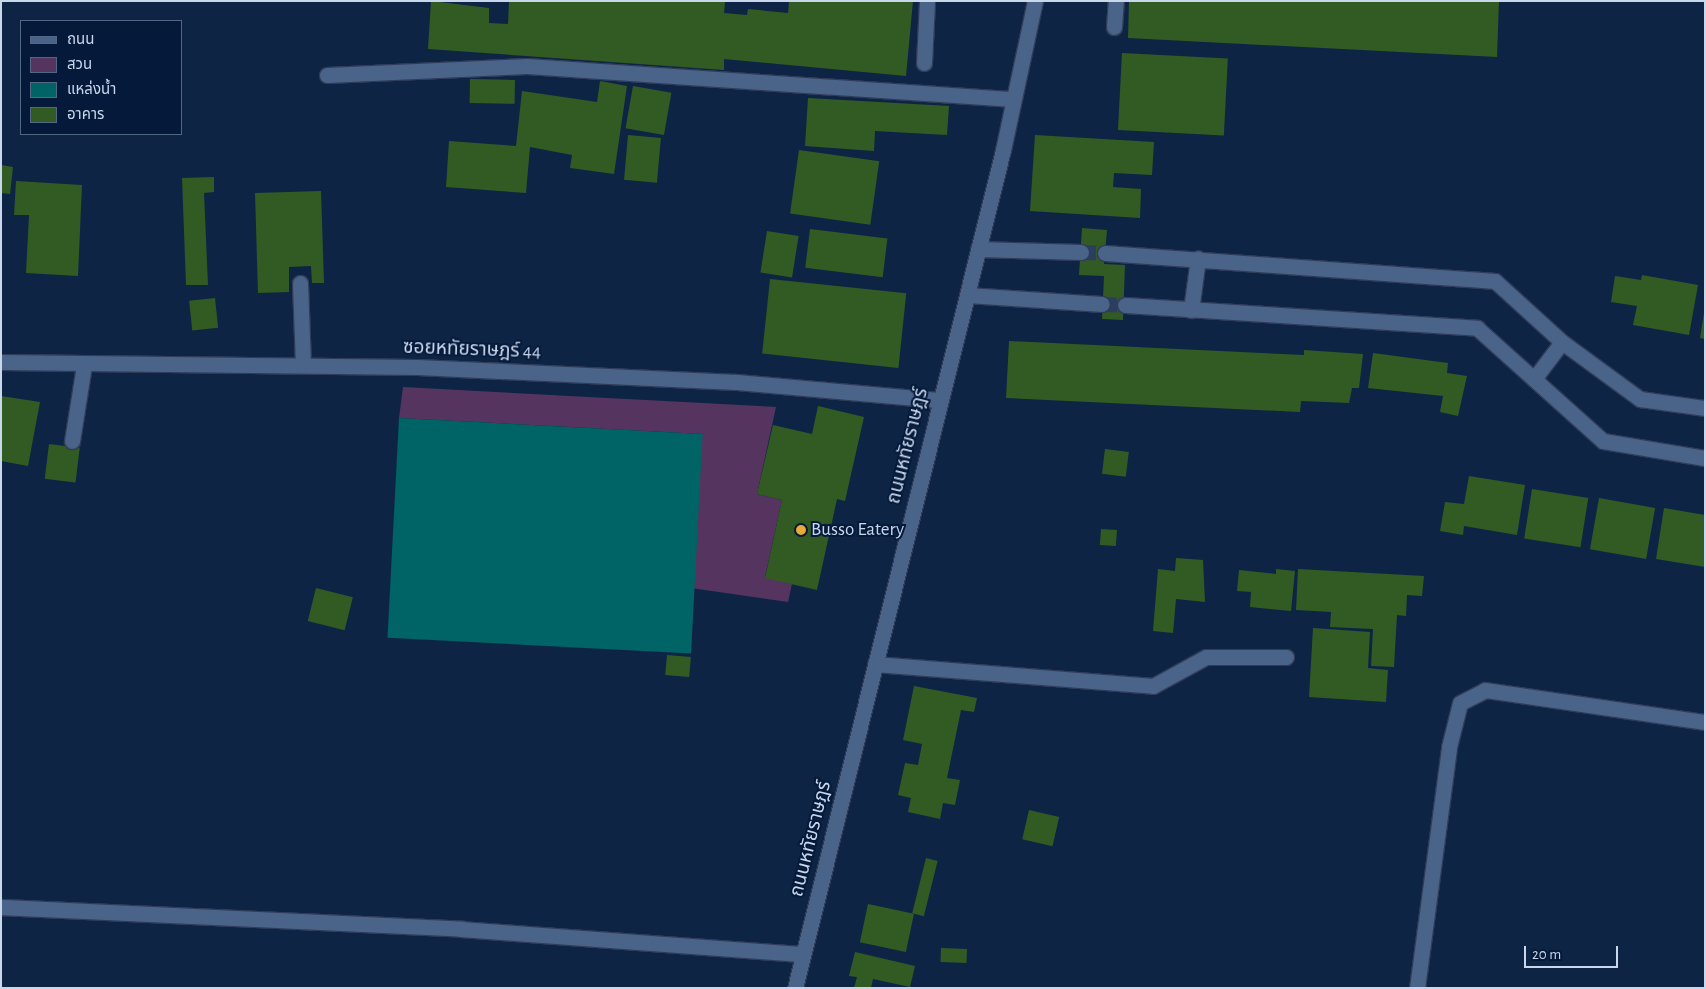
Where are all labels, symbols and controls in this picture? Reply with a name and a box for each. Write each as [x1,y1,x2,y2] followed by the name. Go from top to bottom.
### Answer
[20,20,182,135] legend
[67,32,94,47] text: ถนน
[67,57,92,72] text: สวน
[67,82,116,97] text: แหล่งน้ำ
[67,107,104,122] text: อาคาร
[403,336,541,364] street label: ซอยหทัยราษฎร์ 44
[883,386,933,506] street label: ถนนหทัยราษฎร์
[811,519,904,541] place label: Busso Eatery
[795,524,807,536] marker: Busso Eatery
[786,779,836,899] street label: ถนนหทัยราษฎร์
[1526,936,1620,968] scale bar
[1532,947,1561,962] text: 20 m

